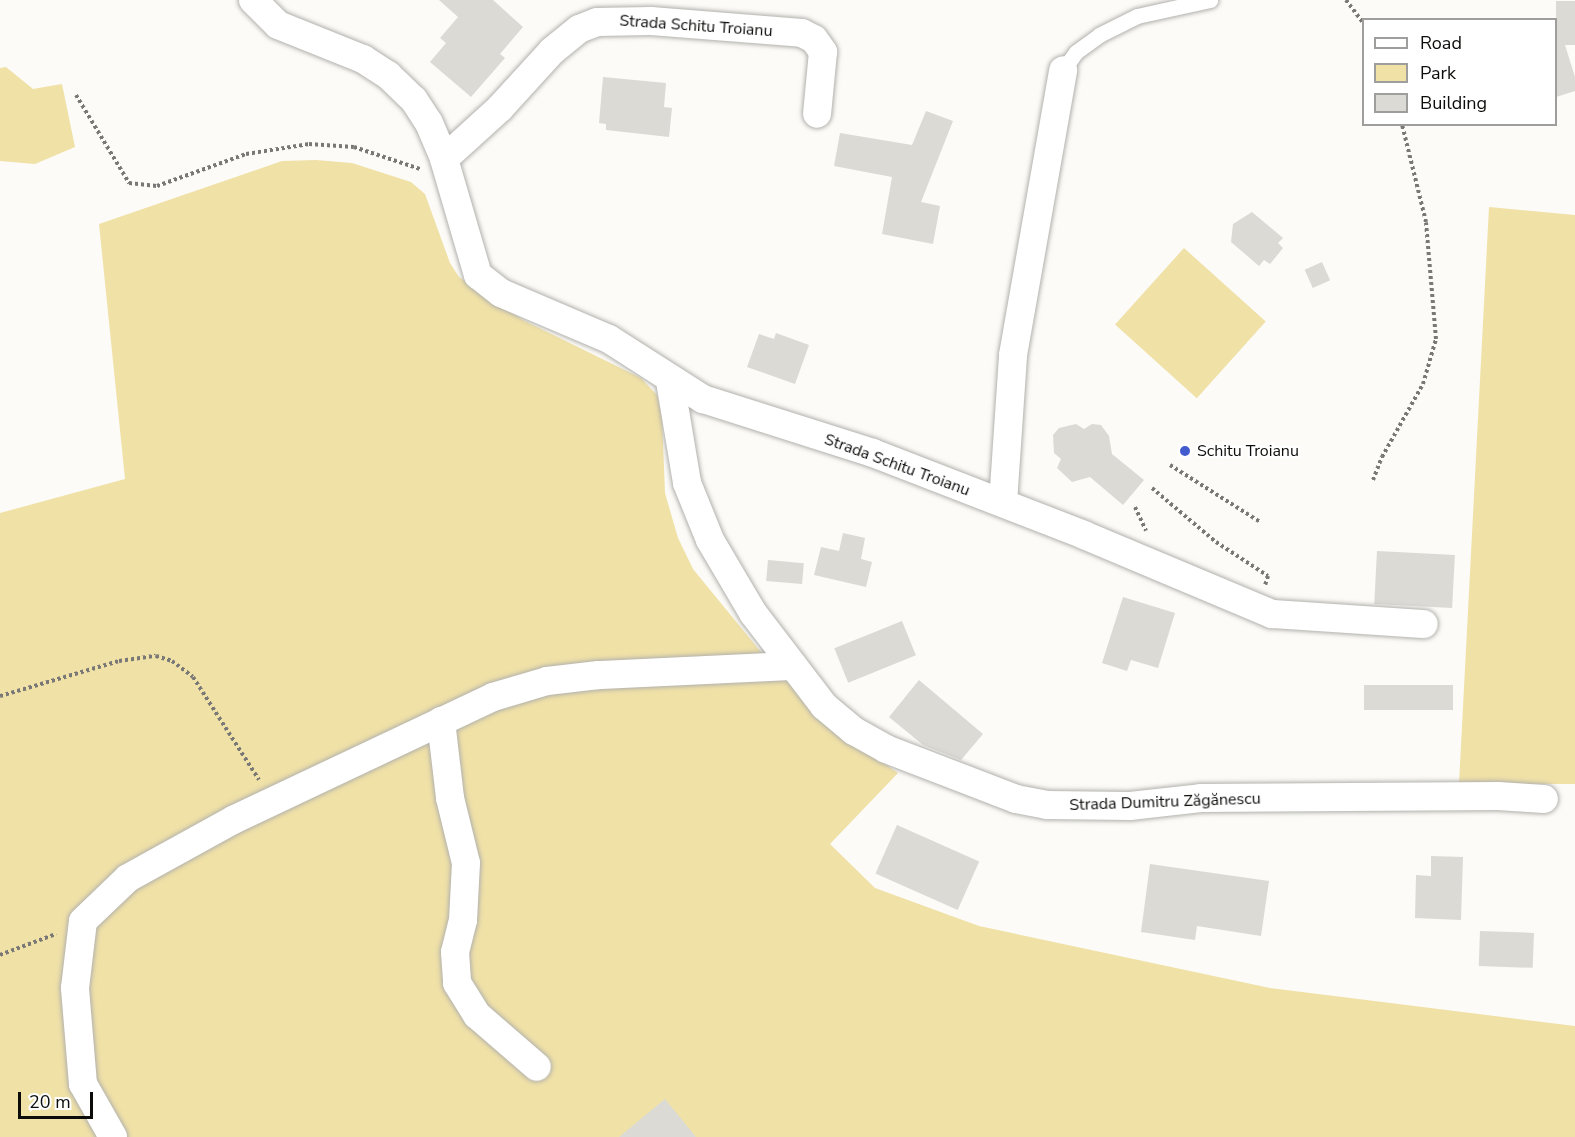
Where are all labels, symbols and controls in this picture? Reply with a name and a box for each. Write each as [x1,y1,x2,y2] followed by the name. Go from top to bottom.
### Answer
[619,11,773,41] street label: Strada Schitu Troianu
[1362,18,1557,126] legend
[1420,31,1462,55] text: Road
[1420,61,1456,85] text: Park
[1420,91,1487,115] text: Building
[822,430,972,500] street label: Strada Schitu Troianu
[1197,441,1299,461] place label: Schitu Troianu
[1178,444,1192,458] marker: Schitu Troianu
[1069,789,1261,815] street label: Strada Dumitru Zăgănescu
[21,1080,96,1118] scale bar
[29,1090,71,1114] text: 20 m

